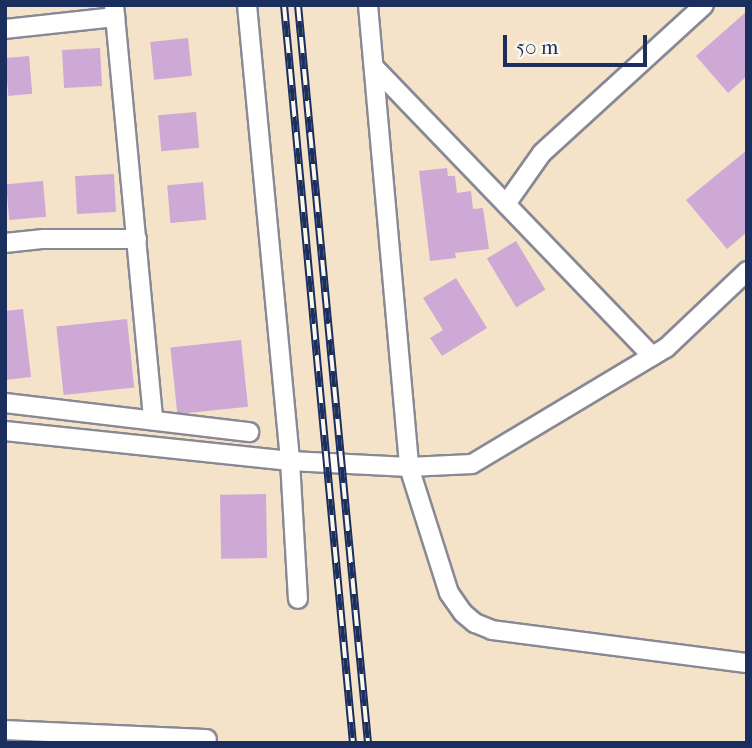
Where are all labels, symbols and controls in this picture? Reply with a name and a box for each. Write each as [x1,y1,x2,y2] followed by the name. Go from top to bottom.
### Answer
[507,21,650,65] scale bar
[516,35,559,59] text: 50 m

